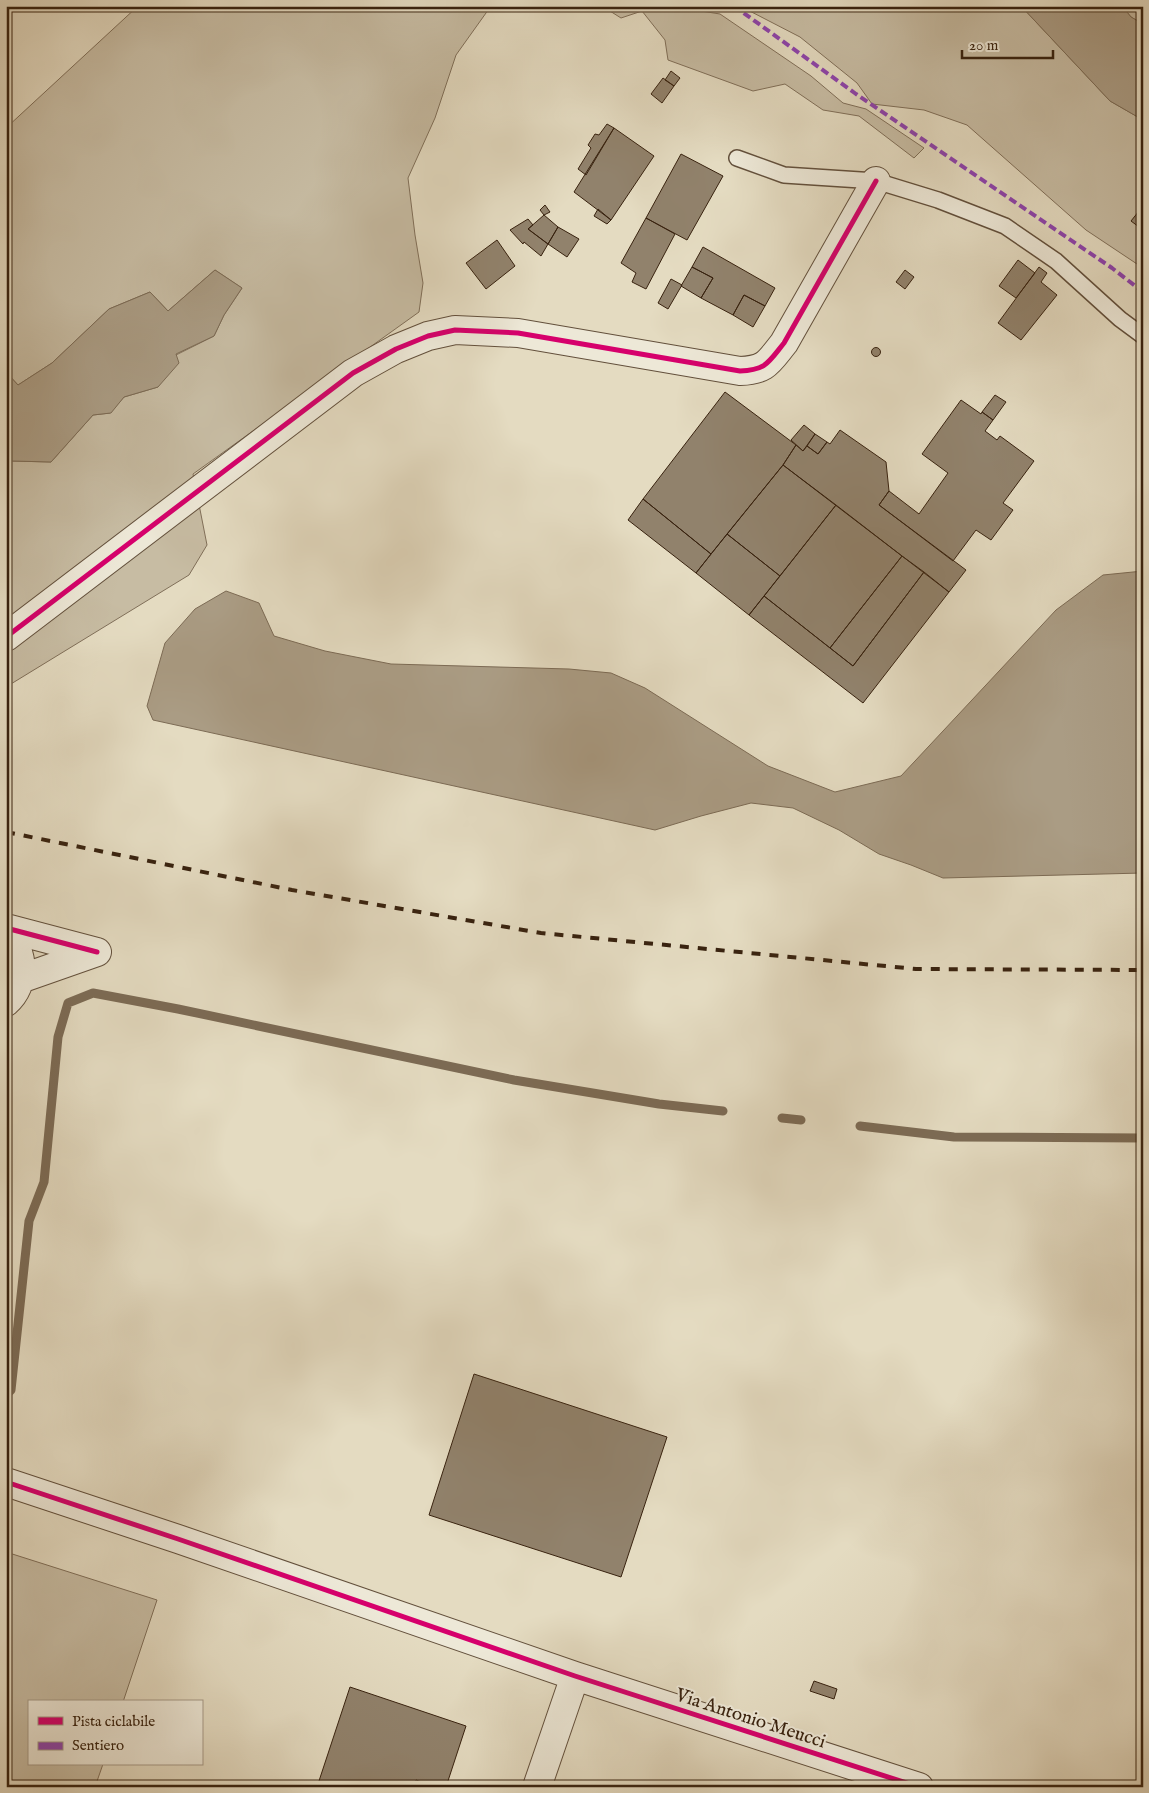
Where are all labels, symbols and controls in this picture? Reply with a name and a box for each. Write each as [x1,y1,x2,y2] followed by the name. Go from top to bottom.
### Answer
[962,28,1053,60] scale bar
[969,36,999,55] text: 20 m
[671,1683,829,1755] street label: Via Antonio Meucci
[28,1700,202,1766] legend
[72,1712,155,1731] text: Pista ciclabile
[72,1736,124,1755] text: Sentiero

